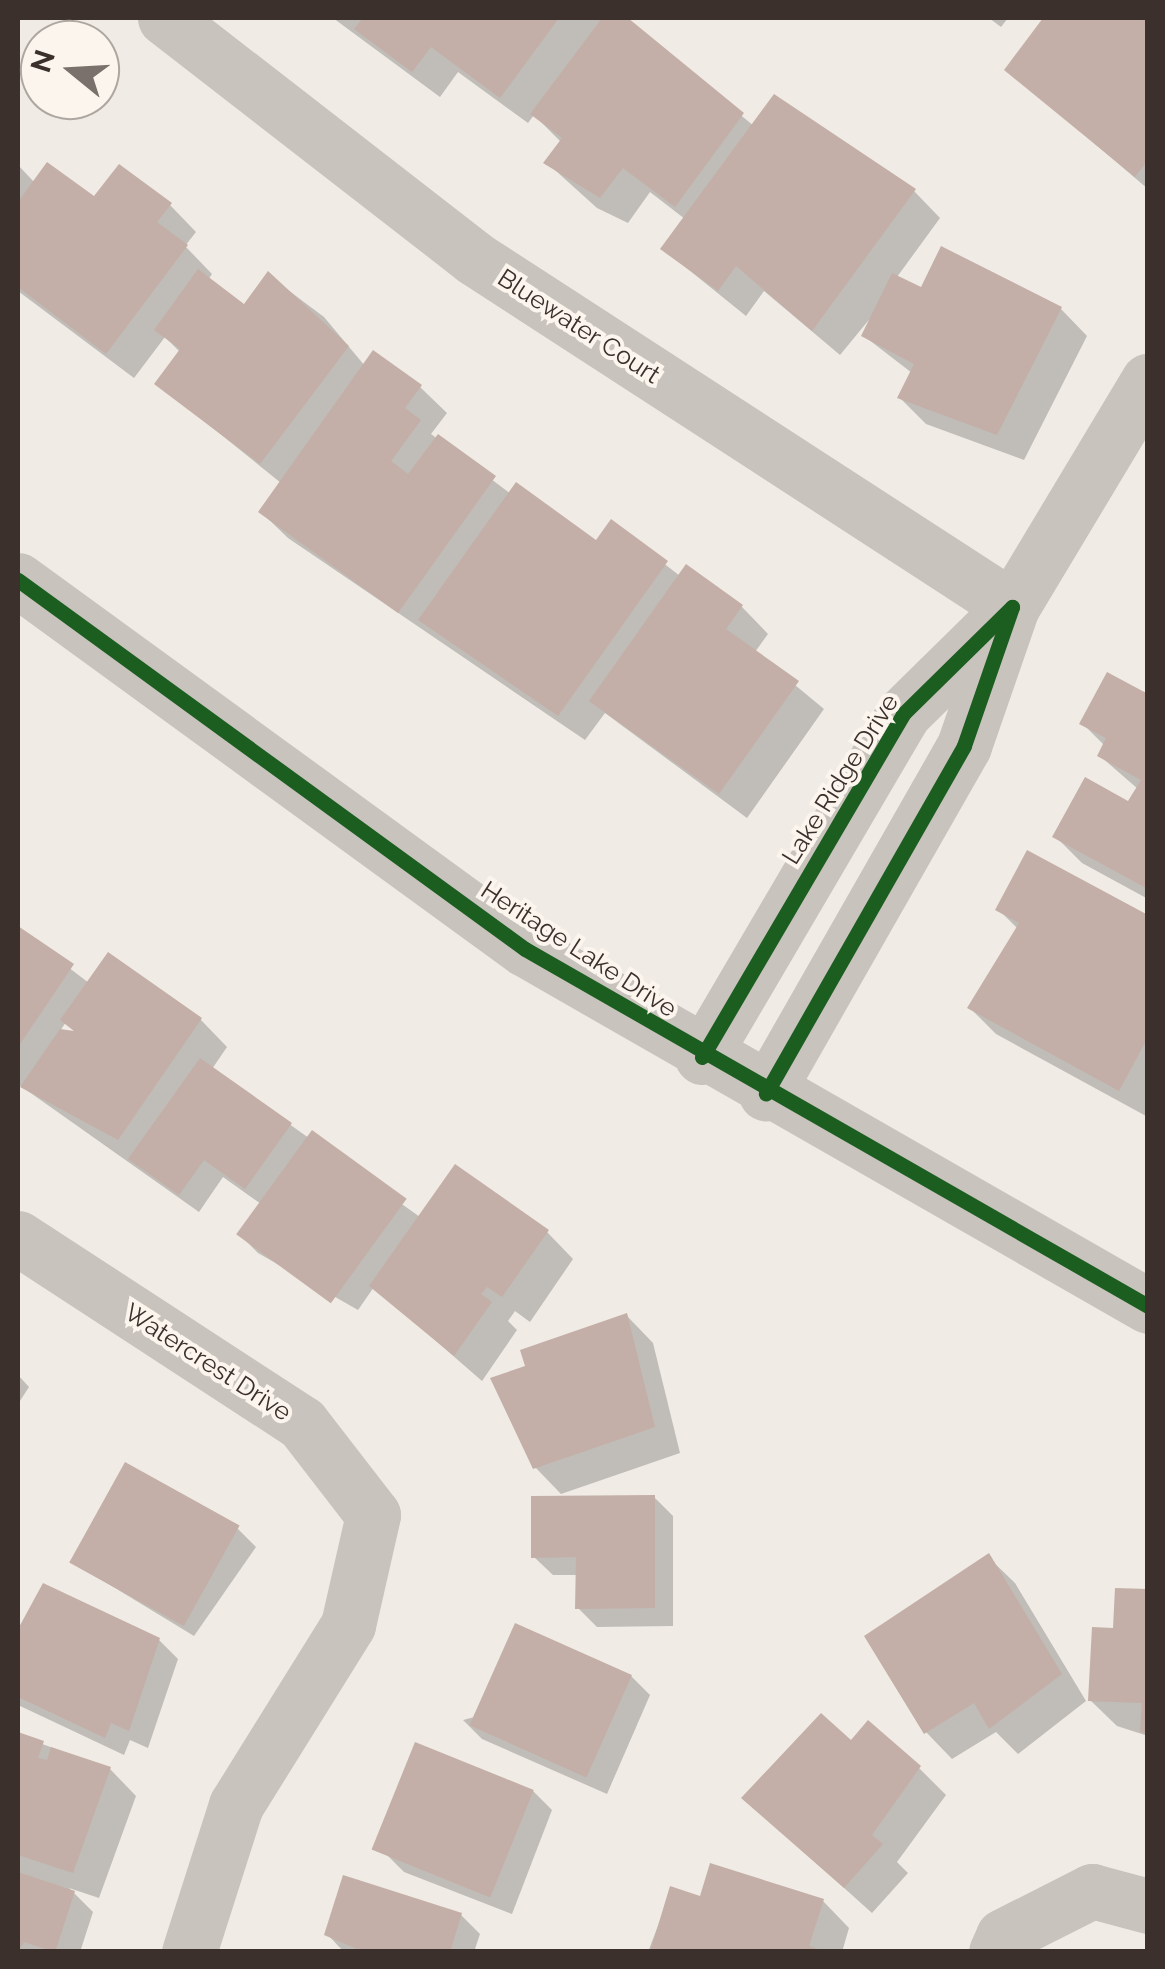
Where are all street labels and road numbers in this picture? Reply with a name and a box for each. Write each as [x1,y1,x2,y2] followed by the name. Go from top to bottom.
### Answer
[492,262,666,390] street label: Bluewater Court
[776,688,904,870] street label: Lake Ridge Drive
[476,875,682,1023] street label: Heritage Lake Drive
[119,1297,297,1427] street label: Watercrest Drive

